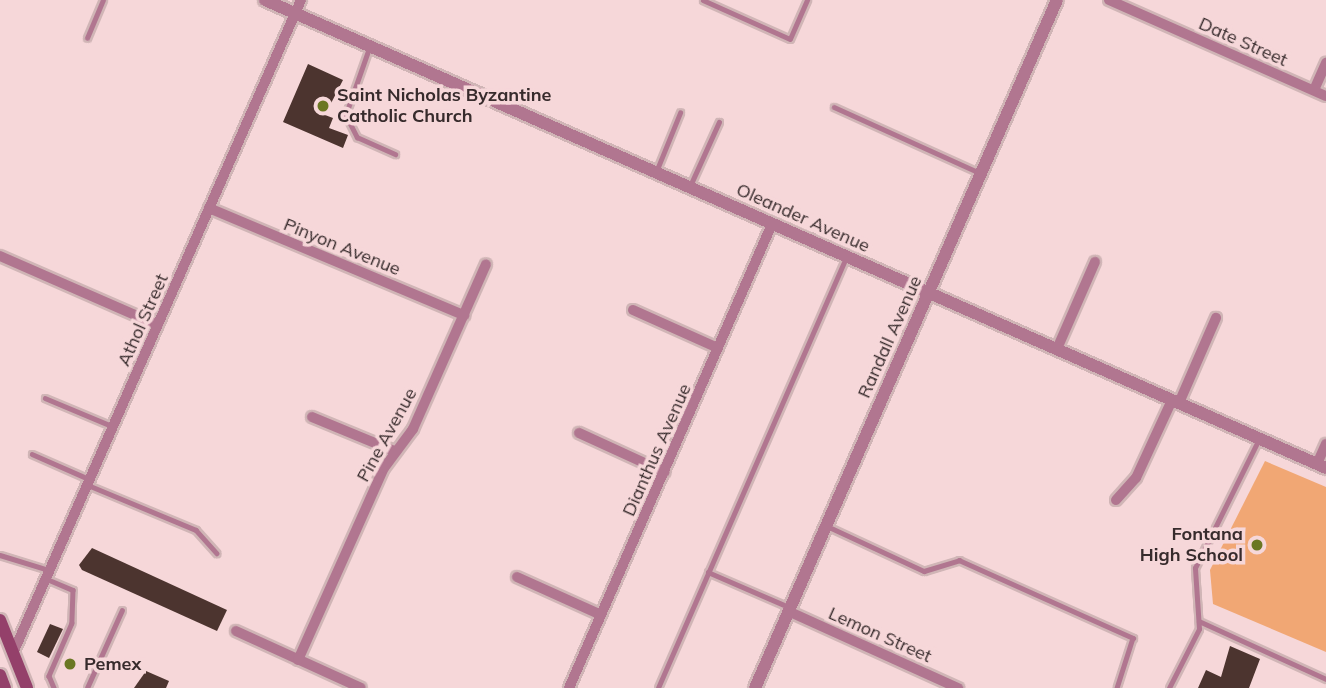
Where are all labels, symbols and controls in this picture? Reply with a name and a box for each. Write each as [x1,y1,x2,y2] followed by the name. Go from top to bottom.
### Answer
[1195,13,1291,71] street label: Date Street
[337,85,551,128] place label: Saint Nicholas Byzantine Catholic Church
[315,98,331,114] marker: Saint Nicholas Byzantine Catholic Church
[733,179,873,257] street label: Oleander Avenue
[280,214,404,280] street label: Pinyon Avenue
[113,270,173,370] street label: Athol Street
[853,273,927,401] street label: Randall Avenue
[618,380,696,520] street label: Dianthus Avenue
[352,384,422,486] street label: Pine Avenue
[1140,524,1243,566] place label: Fontana High School
[1249,537,1265,553] marker: Fontana High School
[825,603,935,667] street label: Lemon Street
[84,653,141,675] place label: Pemex
[62,656,78,672] marker: Pemex

